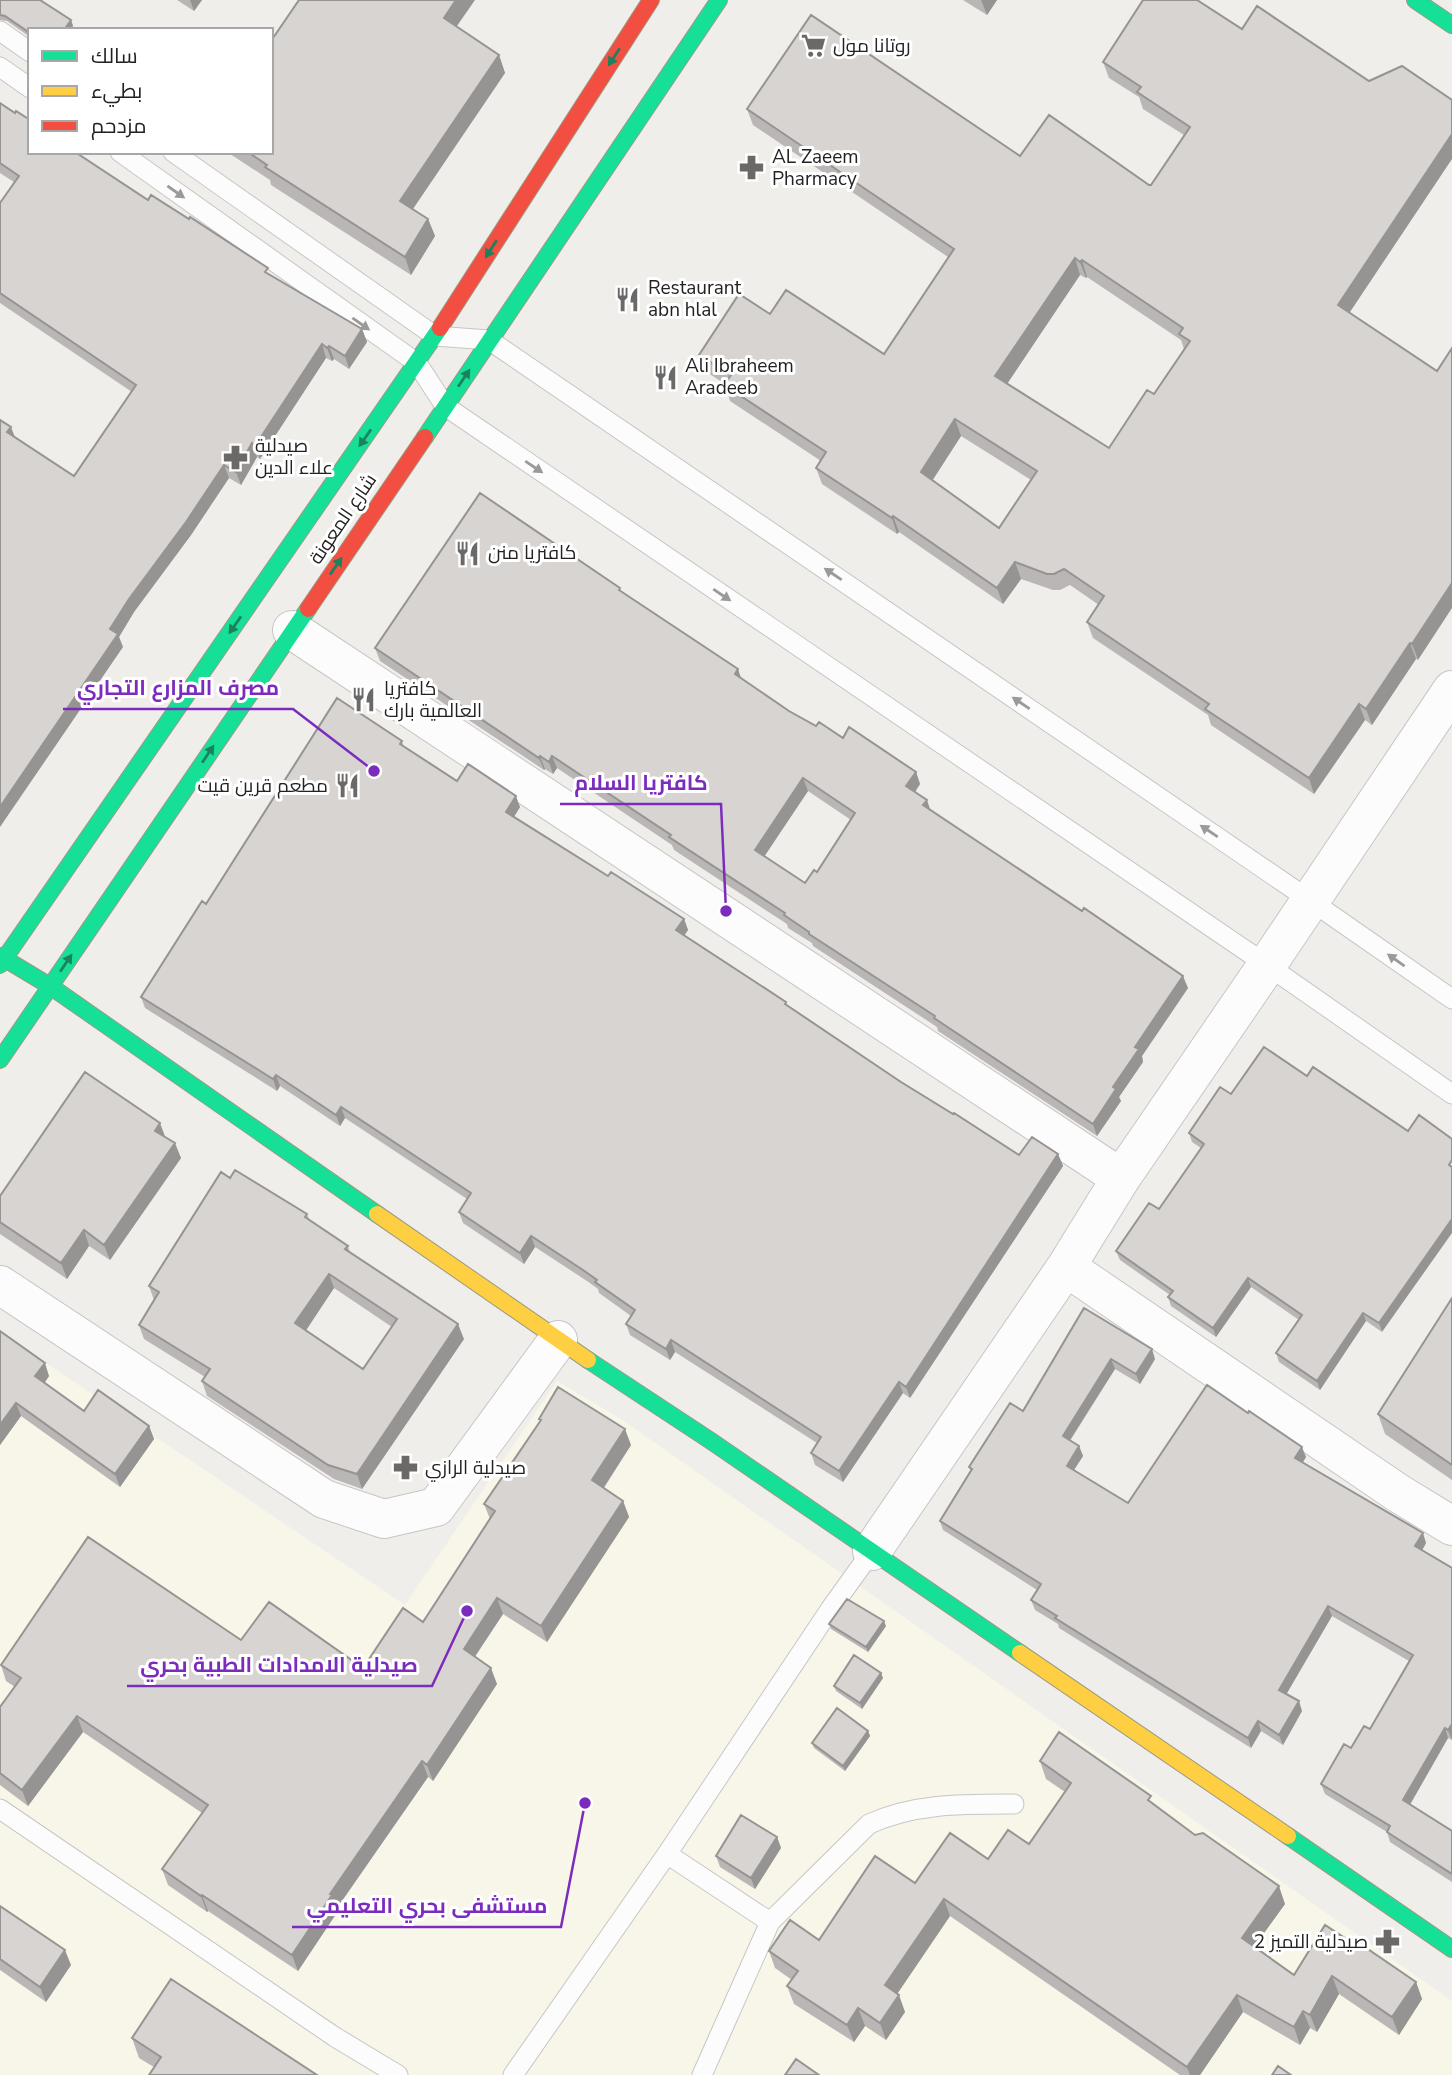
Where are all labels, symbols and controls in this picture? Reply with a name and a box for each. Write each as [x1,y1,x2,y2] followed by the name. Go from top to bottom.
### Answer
[28,28,273,154] legend
[799,32,827,60] supermarket icon: روتانا مول
[833,33,910,59] place label: روتانا مول
[91,42,138,70] text: سالك
[607,48,620,67] one-way arrow
[91,77,142,107] text: بطيء
[91,112,146,140] text: مزدحم
[772,144,859,192] place label: AL Zaeem Pharmacy
[738,154,766,182] pharmacy icon: AL Zaeem Pharmacy
[167,185,185,199] one-way arrow
[484,239,497,258] one-way arrow
[648,275,742,323] place label: Restaurant abn hlal
[614,285,642,313] restaurant icon: Restaurant abn hlal
[352,317,370,331] one-way arrow
[685,353,794,401] place label: Ali Ibraheem Aradeeb
[651,363,679,391] restaurant icon: Ali Ibraheem Aradeeb
[457,369,471,387] one-way arrow
[358,429,372,447] one-way arrow
[255,433,333,481] place label: صيدلية علاء الدين
[221,443,249,471] pharmacy icon: صيدلية علاء الدين
[525,460,544,473] one-way arrow
[303,469,383,569] street label: شارع المعونة
[454,539,482,567] restaurant icon: كافتريا منن
[488,540,576,566] place label: كافتريا منن
[329,557,343,575] one-way arrow
[823,568,843,581] one-way arrow
[713,588,732,601] one-way arrow
[228,616,242,634] one-way arrow
[63,667,293,709] callout: مصرف المزارع التجاري
[77,674,279,705] text: مصرف المزارع التجاري
[384,676,482,724] place label: كافتريا العالمية بارك
[350,686,378,714] restaurant icon: كافتريا العالمية بارك
[1012,696,1030,710] one-way arrow
[201,745,215,763] one-way arrow
[560,762,721,804] callout: كافتريا السلام
[574,769,708,797] text: كافتريا السلام
[334,772,362,800] restaurant icon: مطعم قرين قيت
[197,773,328,799] place label: مطعم قرين قيت
[1200,824,1218,838] one-way arrow
[1387,953,1405,967] one-way arrow
[59,954,73,972] one-way arrow
[391,1454,419,1482] pharmacy icon: صيدلية الرازي
[425,1455,526,1482] place label: صيدلية الرازي
[127,1644,432,1686] callout: صيدلية الامدادات الطبية بحري
[140,1651,418,1682] text: صيدلية الامدادات الطبية بحري
[292,1885,561,1927] callout: مستشفى بحري التعليمي
[307,1892,547,1923] text: مستشفى بحري التعليمي
[1374,1928,1402,1956] pharmacy icon: صيدلية التميز 2
[1254,1929,1368,1955] place label: صيدلية التميز 2

